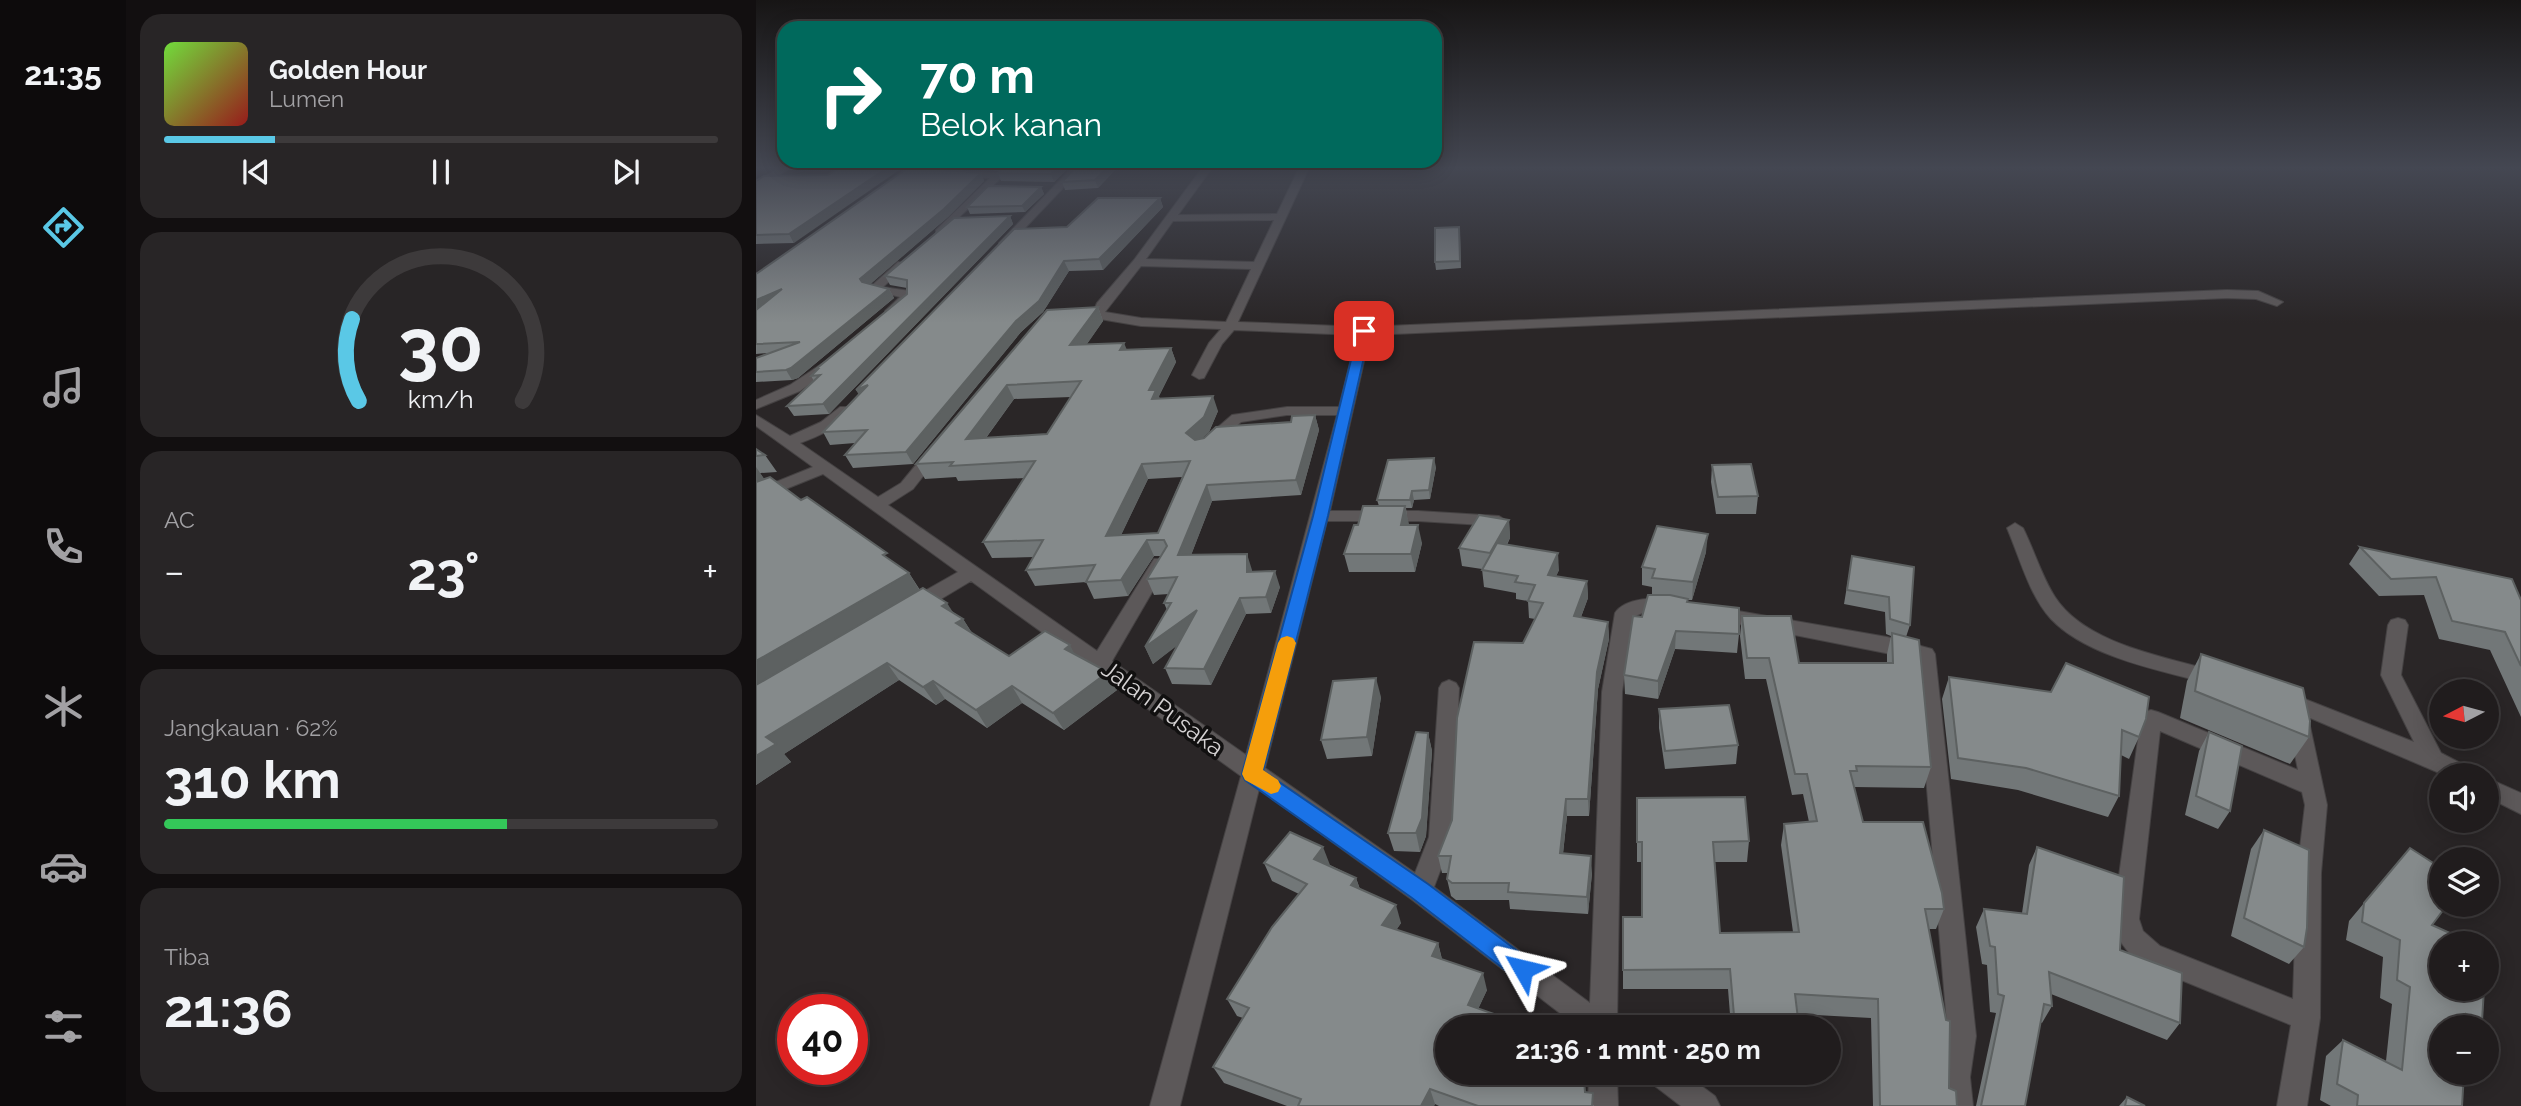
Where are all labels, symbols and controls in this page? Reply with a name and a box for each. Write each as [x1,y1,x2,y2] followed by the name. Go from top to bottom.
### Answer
[920,47,1035,104] text: 70 m
[805,49,896,140] icon: right
[24,55,102,92] text: 21:35
[269,55,427,85] text: Golden Hour
[269,85,344,112] text: Lumen
[920,106,1102,143] text: Belok kanan
[237,153,275,191] icon: previous
[422,153,460,191] icon: pause
[607,153,645,191] icon: next
[39,203,88,252] icon: directions
[1334,301,1394,361] pin
[398,303,484,388] text: 30
[1345,312,1383,350] icon: arrive
[39,363,88,412] icon: music
[408,383,474,413] text: km/h
[164,506,195,533] text: AC
[39,522,88,571] icon: phone
[407,541,480,602] text: 23°
[164,549,184,594] text: −
[702,549,718,594] text: +
[1096,654,1230,762] street label: Jalan Pusaka
[2429,679,2499,749] north arrow
[2429,679,2499,1085] map controls
[39,682,88,731] icon: climate
[164,714,338,741] text: Jangkauan · 62%
[164,749,341,810] text: 310 km
[2429,763,2499,833] button: sound
[39,842,88,891] icon: car
[2429,847,2499,917] button: layers
[2429,931,2499,1001] button: +
[1486,932,1560,1006] position arrow
[164,943,210,970] text: Tiba
[164,978,292,1039] text: 21:36
[777,994,868,1085] speed limit sign: 40
[39,1002,88,1051] icon: filters
[2429,1015,2499,1085] button: −
[1515,1035,1761,1065] text: 21:36 · 1 mnt · 250 m

